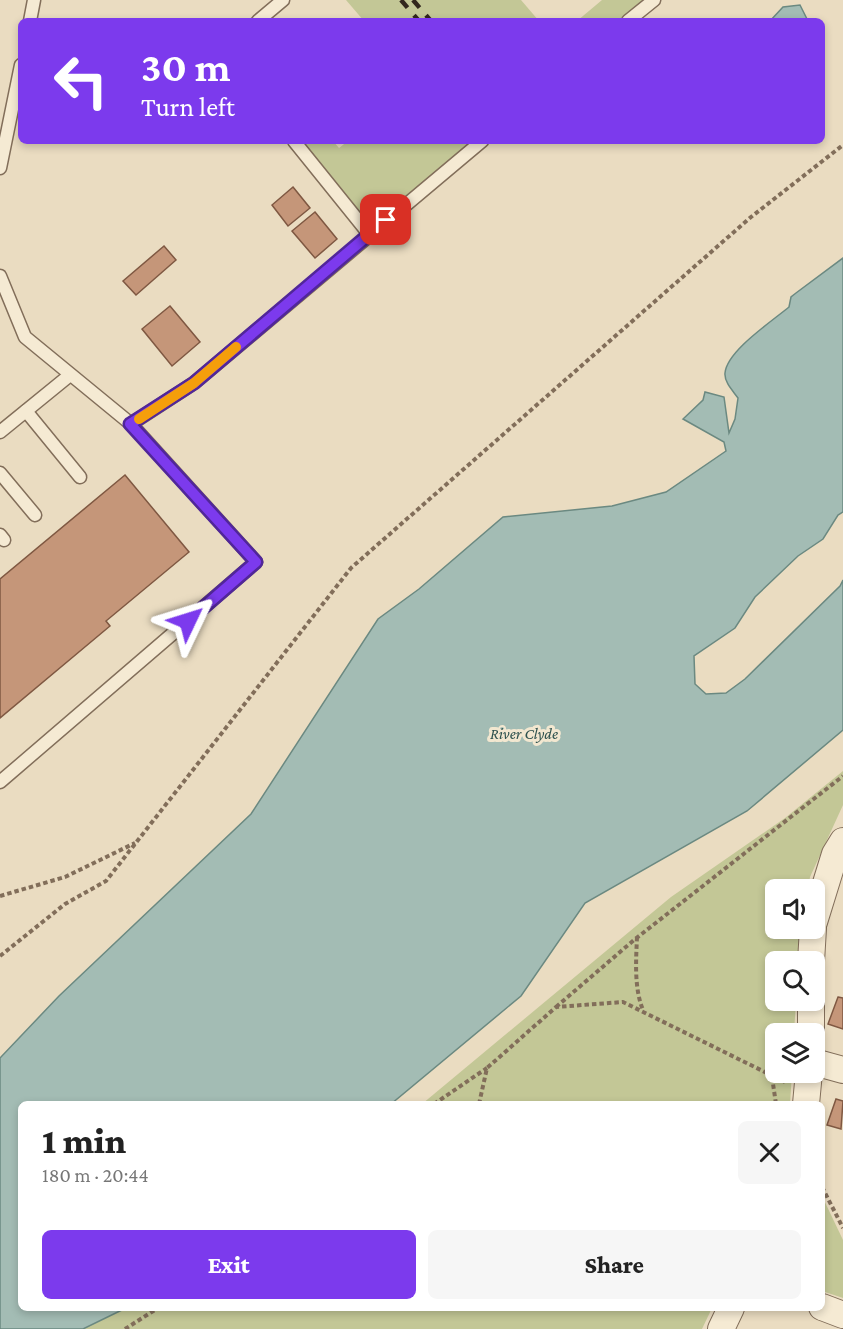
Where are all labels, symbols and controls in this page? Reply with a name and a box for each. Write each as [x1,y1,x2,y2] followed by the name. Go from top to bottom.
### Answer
[42,42,120,120] icon: left
[141,43,231,90] text: 30 m
[141,92,235,122] text: Turn left
[360,194,411,245] pin
[369,203,402,236] icon: arrive
[156,589,220,653] position arrow
[490,725,558,743] water label: River Clyde
[765,879,825,1083] map controls
[765,879,825,939] button: sound
[765,951,825,1011] button: search
[765,1023,825,1083] button: layers
[42,1121,126,1161] text: 1 min
[738,1121,801,1184] button: close
[42,1164,149,1186] text: 180 m · 20:44
[42,1230,416,1299] button: Exit
[428,1230,801,1299] button: Share

